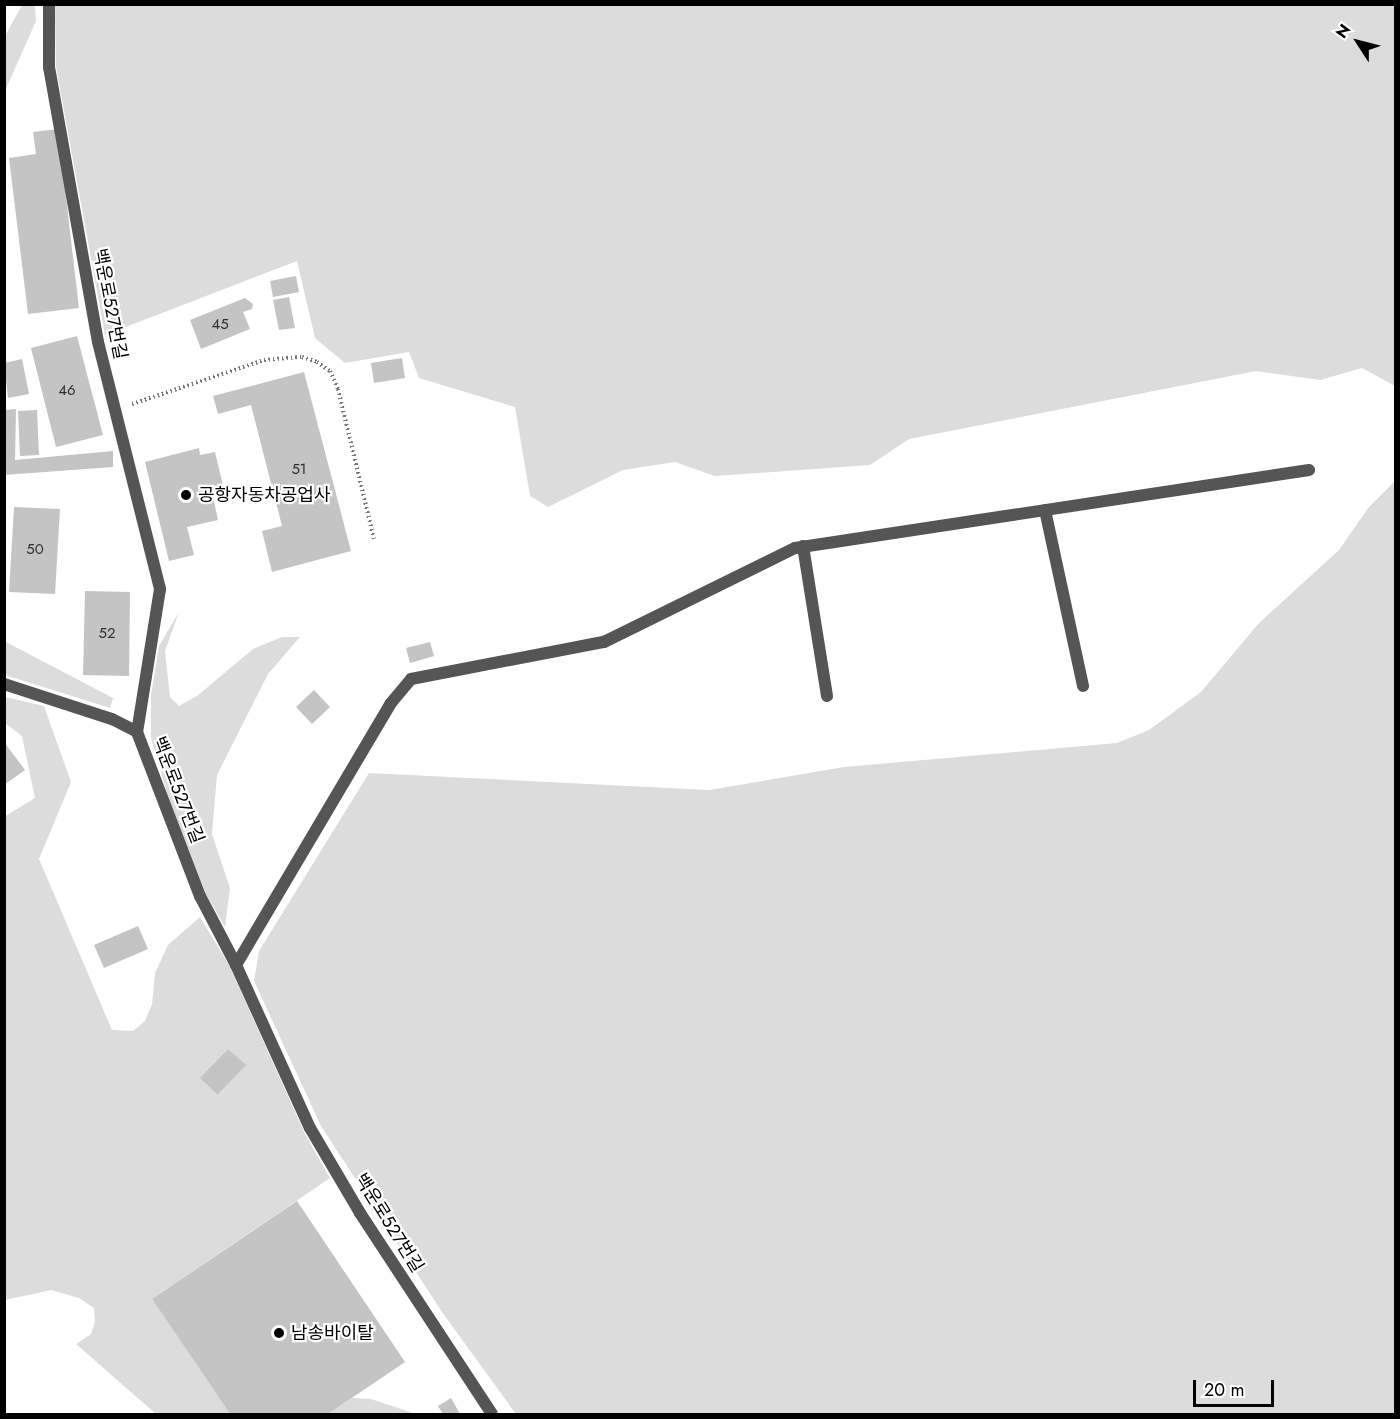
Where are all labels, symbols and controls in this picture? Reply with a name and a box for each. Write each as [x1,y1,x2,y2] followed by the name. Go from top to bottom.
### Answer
[1328,12,1388,72] north arrow
[1330,19,1356,43] text: N
[89,247,131,361] street label: 백운로527번길
[211,316,229,334] house number: 45
[58,382,76,400] house number: 46
[291,461,307,479] house number: 51
[198,484,330,506] place label: 공항자동차공업사
[179,488,193,502] marker: 공항자동차공업사
[26,541,44,559] house number: 50
[99,625,115,643] house number: 52
[148,734,208,846] street label: 백운로527번길
[350,1170,428,1276] street label: 백운로527번길
[291,1322,374,1344] place label: 남송바이탈
[272,1326,286,1340] marker: 남송바이탈
[1196,1368,1277,1406] scale bar
[1204,1377,1244,1403] text: 20 m

